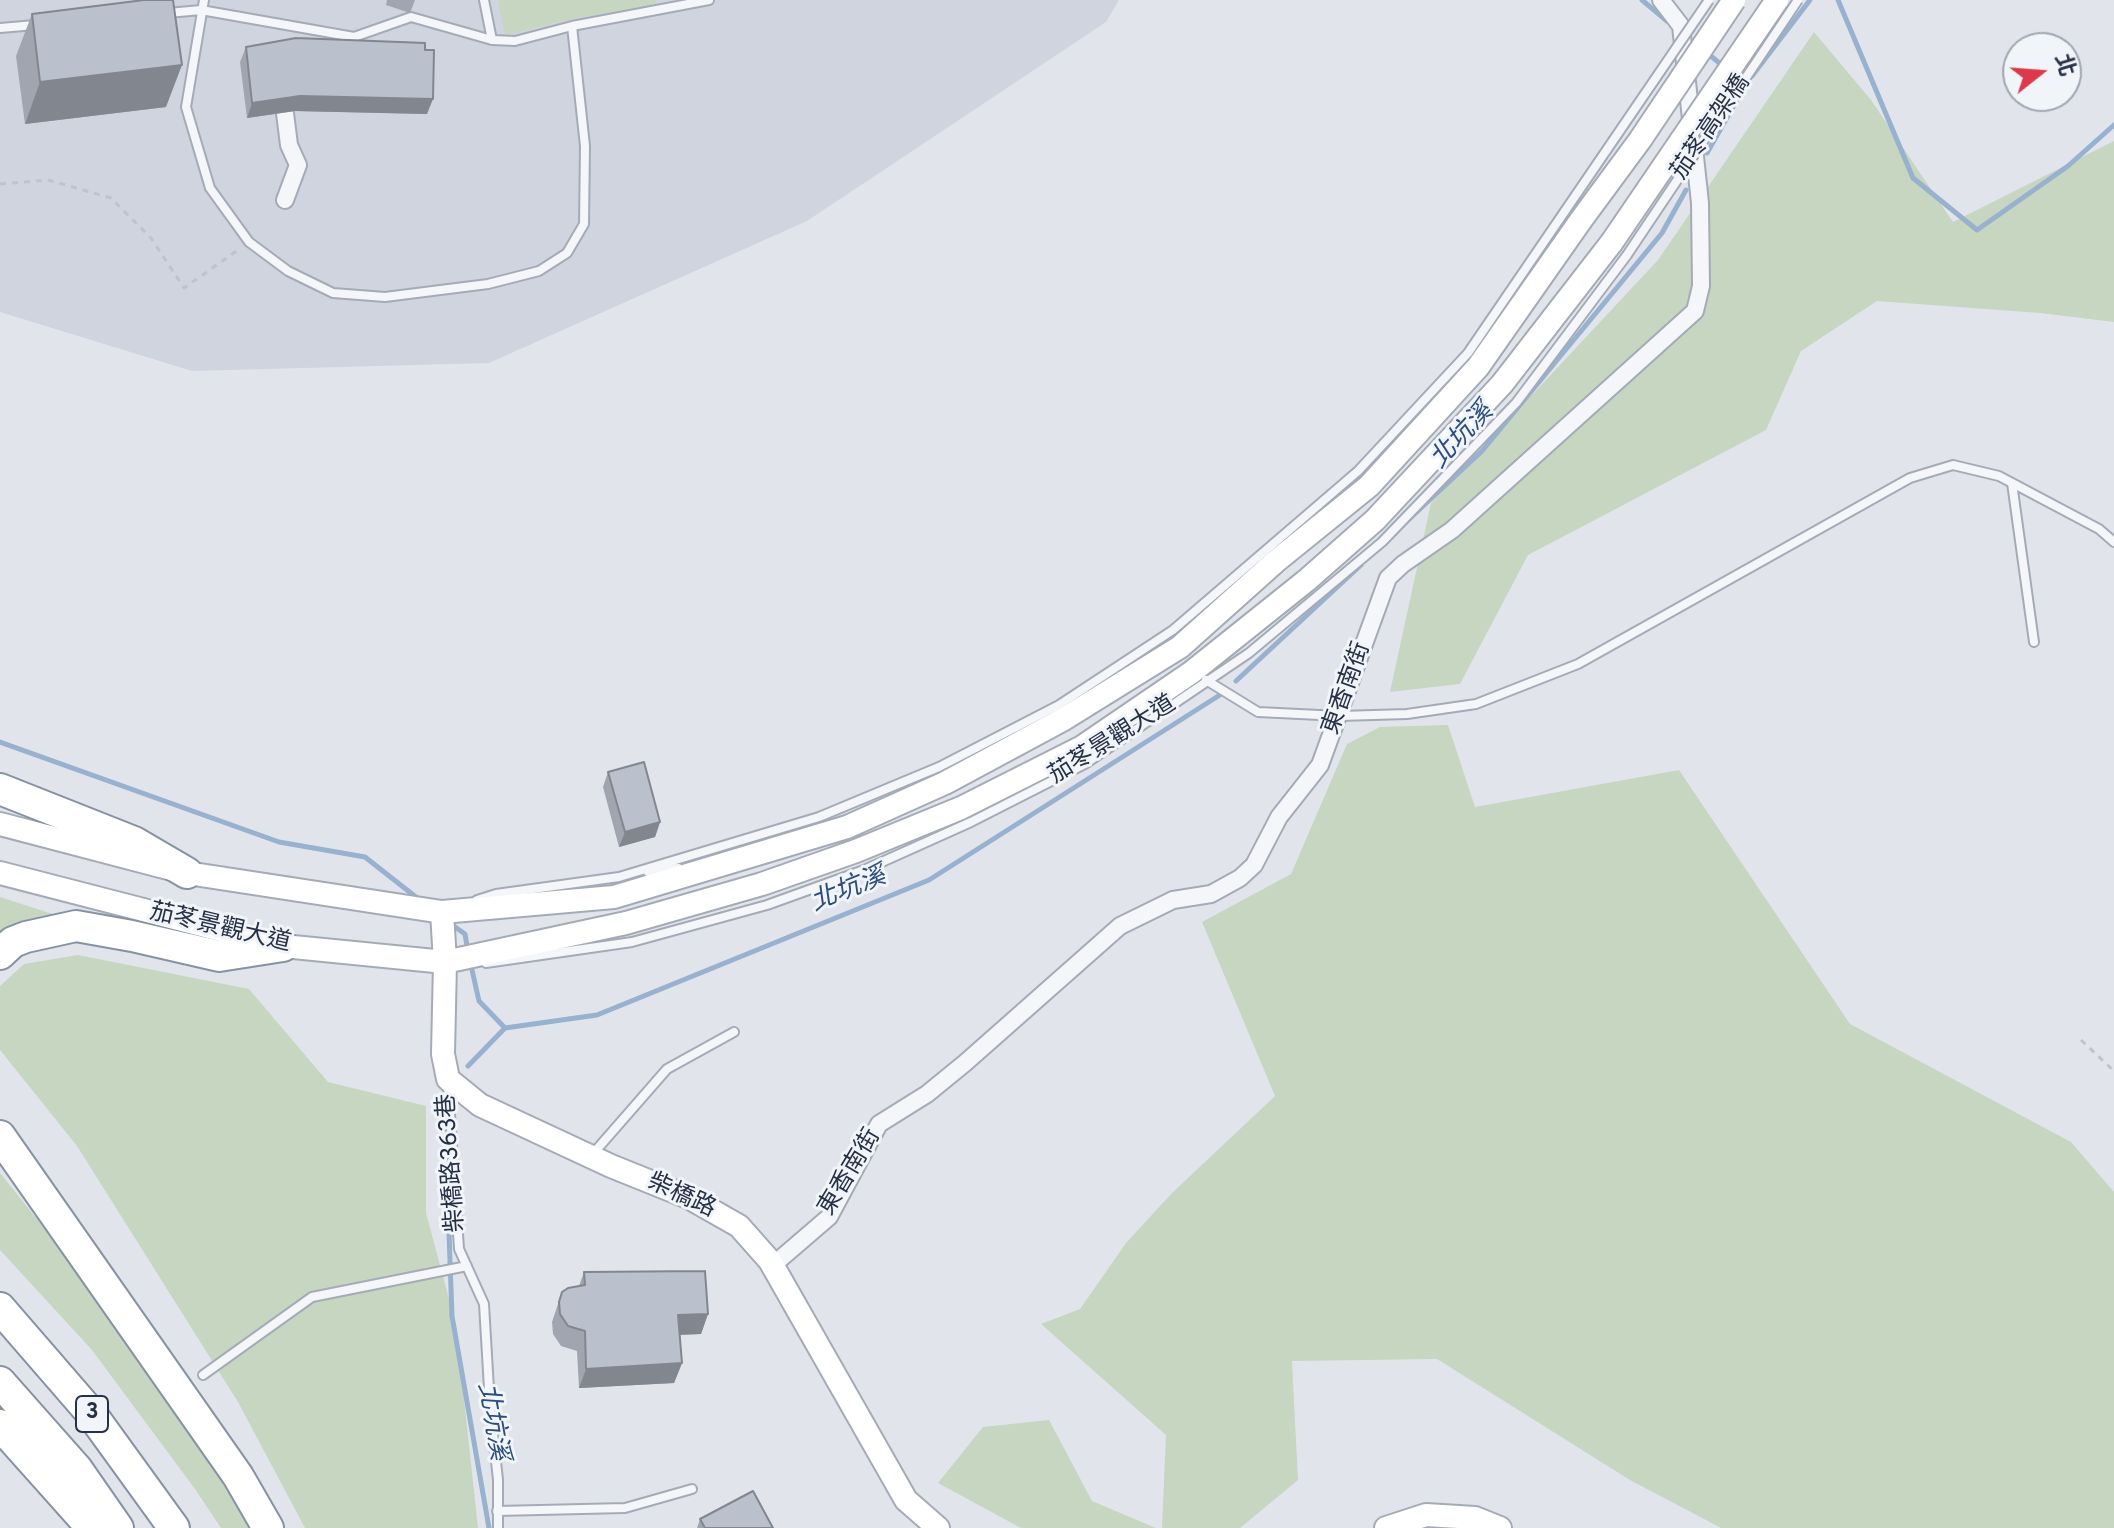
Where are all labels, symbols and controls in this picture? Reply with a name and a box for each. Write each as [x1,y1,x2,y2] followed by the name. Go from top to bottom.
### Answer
[2002,32,2082,112] north arrow
[2047,51,2080,80] text: 北
[1667,70,1757,186] street label: 茄苳高架橋
[1425,398,1501,476] water label: 北坑溪
[1318,639,1378,739] street label: 東香南街
[1044,691,1182,791] street label: 茄苳景觀大道
[807,862,891,920] water label: 北坑溪
[147,899,293,959] street label: 茄苳景觀大道
[434,1093,472,1233] street label: 柴橋路363巷
[814,1124,888,1222] street label: 東香南街
[642,1169,720,1225] street label: 柴橋路
[469,1381,513,1463] water label: 北坑溪
[76,1396,108,1432] road number: 3

